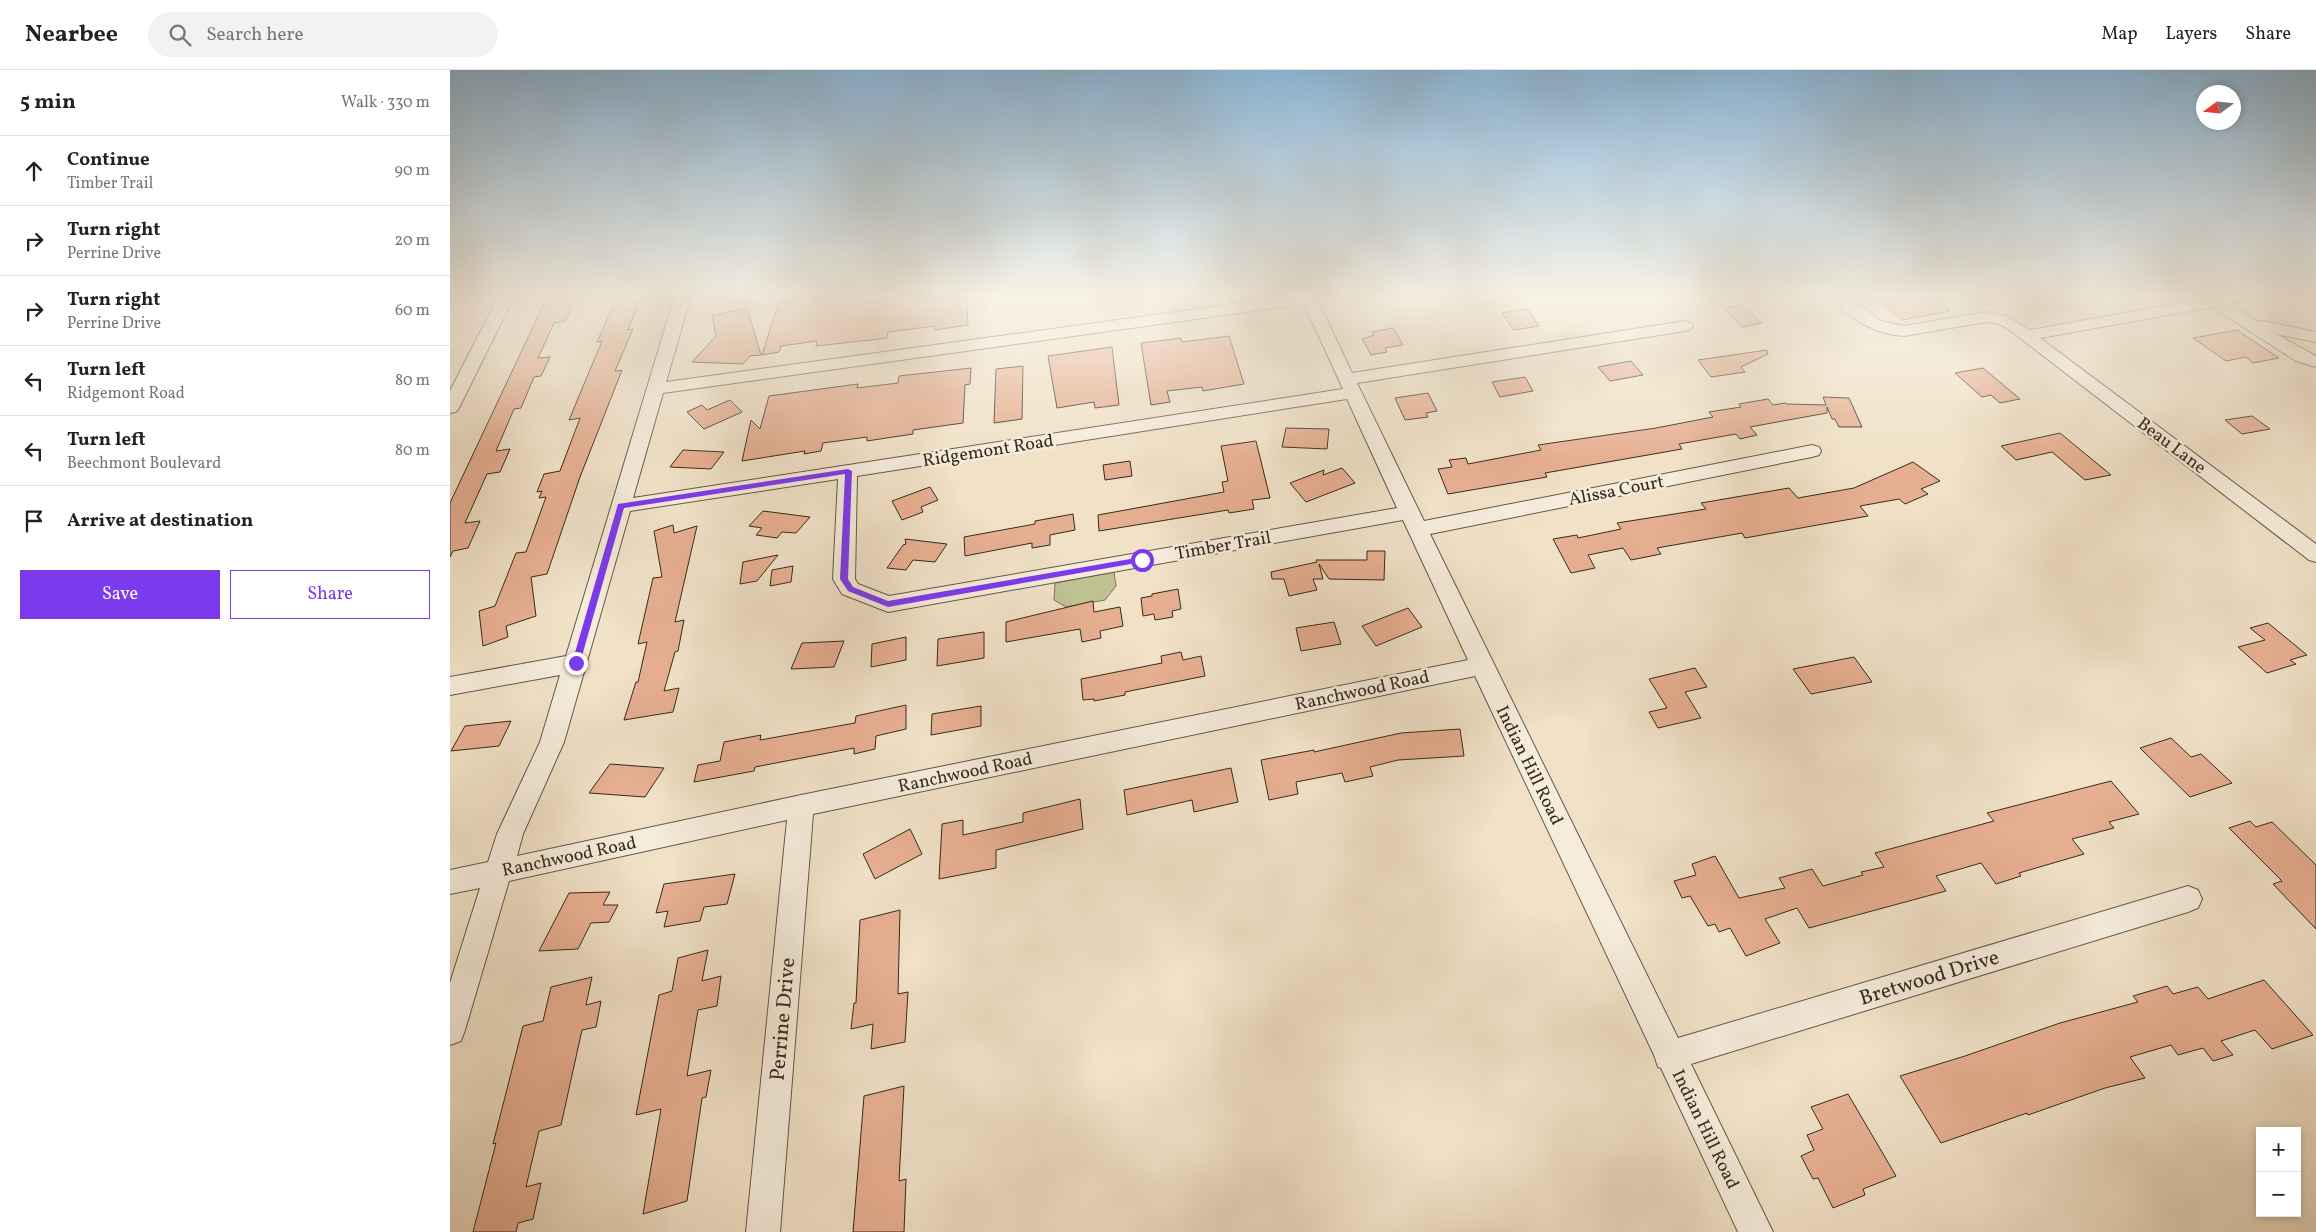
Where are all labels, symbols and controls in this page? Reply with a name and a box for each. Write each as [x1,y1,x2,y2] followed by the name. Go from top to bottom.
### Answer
[148,12,498,57] search box
[25,18,118,52] text: Nearbee
[166,21,194,49] icon: search
[206,22,303,48] text: Search here
[2101,22,2137,47] text: Map
[2165,22,2217,47] text: Layers
[2245,22,2291,47] text: Share
[2196,85,2241,130] north arrow
[20,88,76,117] text: 5 min
[341,92,430,114] text: Walk · 330 m
[67,147,150,173] text: Continue
[20,157,48,185] icon: ahead
[394,160,430,182] text: 90 m
[67,173,153,195] text: Timber Trail
[67,217,160,243] text: Turn right
[20,227,48,255] icon: right
[395,230,430,252] text: 20 m
[67,243,161,265] text: Perrine Drive
[67,287,160,313] text: Turn right
[20,297,48,325] icon: right
[395,300,430,322] text: 60 m
[67,313,161,335] text: Perrine Drive
[67,357,146,383] text: Turn left
[20,367,48,395] icon: left
[395,370,430,392] text: 80 m
[67,383,185,405] text: Ridgemont Road
[2131,412,2211,480] street label: Beau Lane
[67,427,146,453] text: Turn left
[921,429,1056,474] street label: Ridgemont Road
[20,437,48,465] icon: left
[395,440,430,462] text: 80 m
[67,453,221,475] text: Beechmont Boulevard
[1566,470,1666,513] street label: Alissa Court
[20,507,48,535] icon: arrive
[67,508,253,534] text: Arrive at destination
[1173,526,1273,567] street label: Timber Trail
[1131,549,1154,572] route start
[20,570,220,619] button: Save
[230,570,430,619] button: Share
[565,652,588,675] route end
[1293,665,1432,718] street label: Ranchwood Road
[1489,702,1568,830] street label: Indian Hill Road
[896,747,1035,800] street label: Ranchwood Road
[500,831,639,884] street label: Ranchwood Road
[1856,943,2003,1013] street label: Bretwood Drive
[764,956,803,1082] street label: Perrine Drive
[1665,1066,1744,1194] street label: Indian Hill Road
[2256,1127,2301,1217] map controls
[2256,1127,2301,1172] button: +
[2256,1172,2301,1217] button: −

